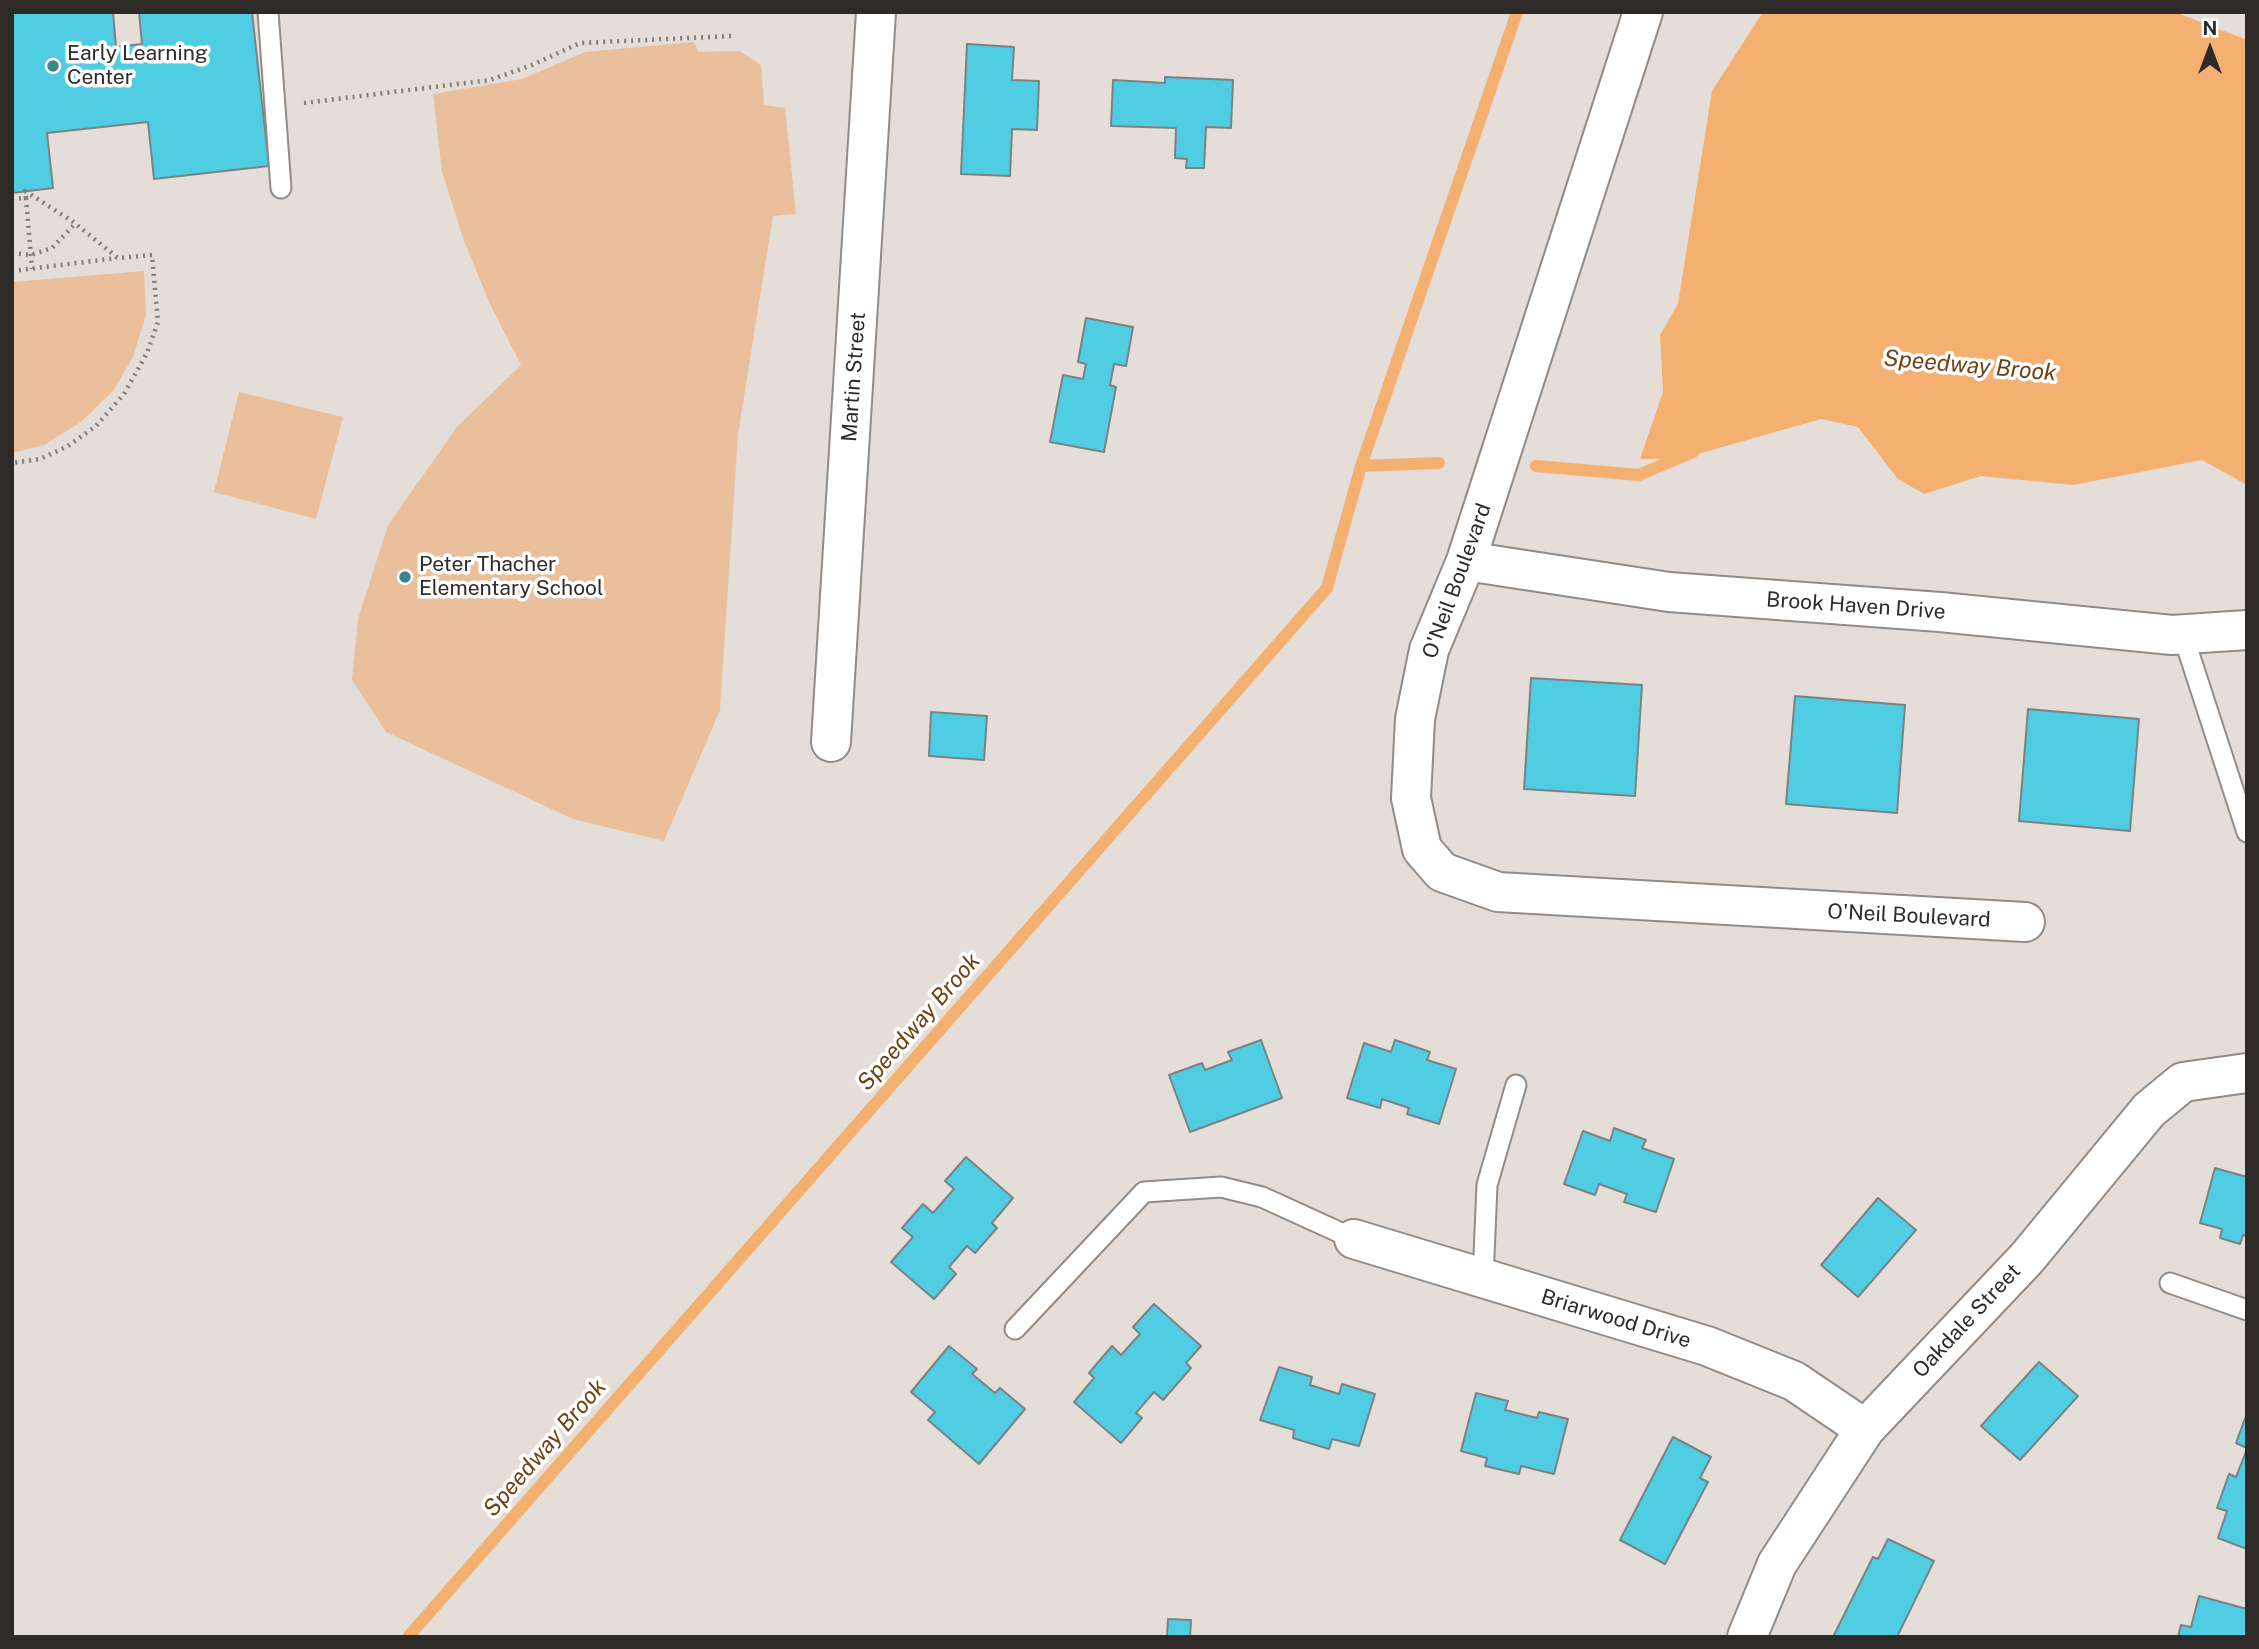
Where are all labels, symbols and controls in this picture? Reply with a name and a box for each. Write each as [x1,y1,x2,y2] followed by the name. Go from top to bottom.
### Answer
[2175,14,2245,84] north arrow
[2203,17,2217,39] text: N
[67,41,208,91] place label: Early Learning Center
[45,58,61,74] marker: Early Learning Center
[837,311,871,443] street label: Martin Street
[1882,345,2058,387] water label: Speedway Brook
[1417,500,1497,662] street label: O'Neil Boulevard
[419,552,603,602] place label: Peter Thacher Elementary School
[397,569,413,585] marker: Peter Thacher Elementary School
[1765,587,1947,625] street label: Brook Haven Drive
[1827,899,1991,933] street label: O'Neil Boulevard
[852,948,986,1096] water label: Speedway Brook
[1908,1259,2026,1383] street label: Oakdale Street
[1538,1284,1694,1354] street label: Briarwood Drive
[478,1374,612,1522] water label: Speedway Brook

